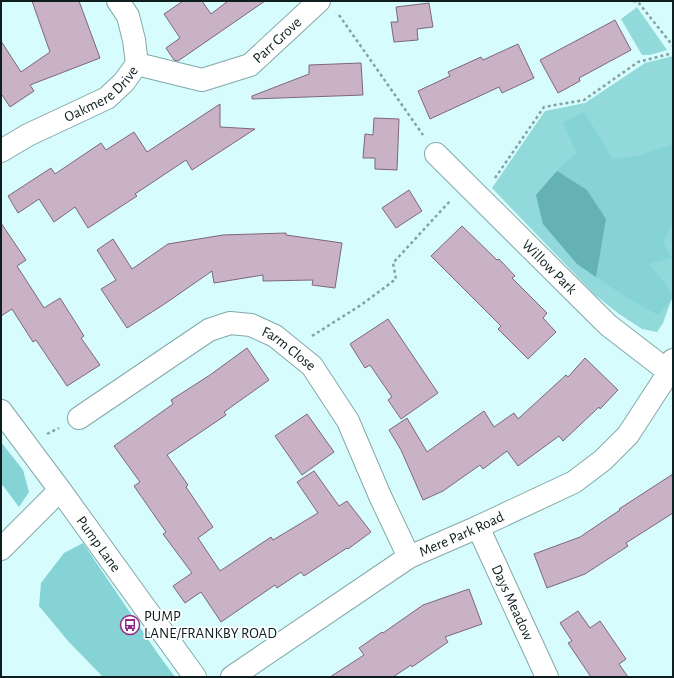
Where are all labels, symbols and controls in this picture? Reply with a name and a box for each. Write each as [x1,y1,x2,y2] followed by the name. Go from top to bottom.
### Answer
[250,14,304,66] street label: Parr Grove
[62,63,141,125] street label: Oakmere Drive
[519,237,580,297] street label: Willow Park
[260,324,319,373] street label: Farm Close
[417,508,506,559] street label: Mere Park Road
[74,513,124,575] street label: Pump Lane
[489,562,537,642] street label: Days Meadow
[144,609,277,641] place label: PUMP LANE/FRANKBY ROAD
[119,614,141,636] bus stop icon: PUMP LANE/FRANKBY ROAD

